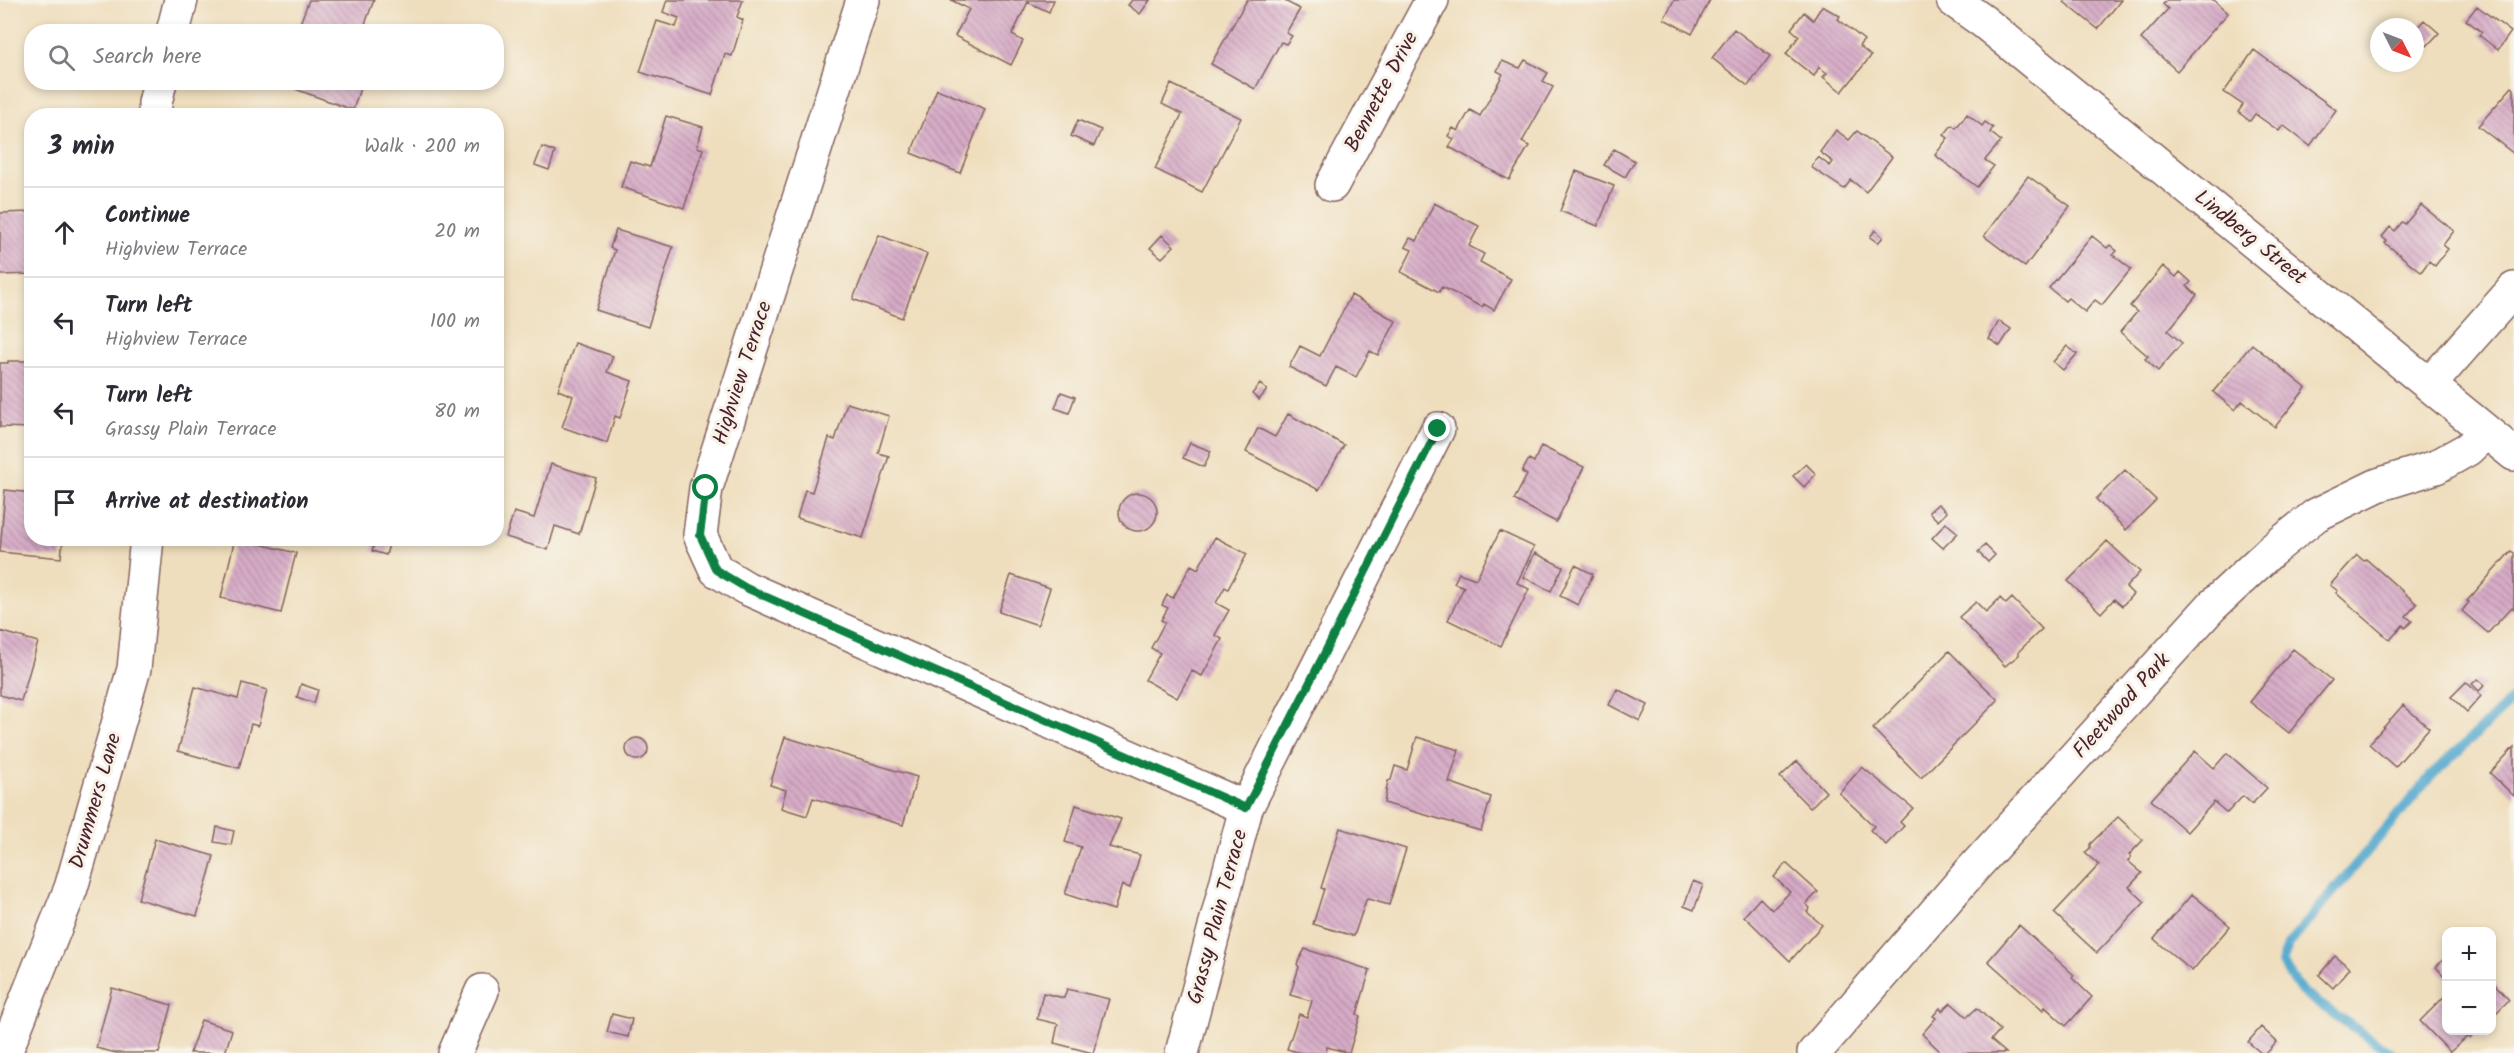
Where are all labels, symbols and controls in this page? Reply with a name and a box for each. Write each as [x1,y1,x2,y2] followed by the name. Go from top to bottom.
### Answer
[2370,18,2424,72] north arrow
[24,24,504,90] search box
[1336,25,1428,158] street label: Bennette Drive
[93,40,201,75] text: Search here
[45,41,78,74] icon: search
[48,126,115,168] text: 3 min
[364,131,480,163] text: Walk · 200 m
[2186,182,2314,295] street label: Lindberg Street
[105,199,190,234] text: Continue
[48,216,81,249] icon: ahead
[434,216,480,248] text: 20 m
[105,234,247,266] text: Highview Terrace
[105,289,192,324] text: Turn left
[704,296,782,449] street label: Highview Terrace
[48,306,81,339] icon: left
[430,306,480,338] text: 100 m
[105,324,247,356] text: Highview Terrace
[105,379,192,414] text: Turn left
[48,396,81,429] icon: left
[434,396,480,428] text: 80 m
[105,414,276,446] text: Grassy Plain Terrace
[1424,415,1450,441] route end
[692,474,718,500] route start
[105,485,308,520] text: Arrive at destination
[48,486,81,519] icon: arrive
[2065,645,2179,767] street label: Fleetwood Park
[61,729,131,873] street label: Drummers Lane
[1179,825,1257,1008] street label: Grassy Plain Terrace
[2442,927,2496,1035] map controls
[2442,927,2496,981] button: +
[2442,981,2496,1035] button: −

